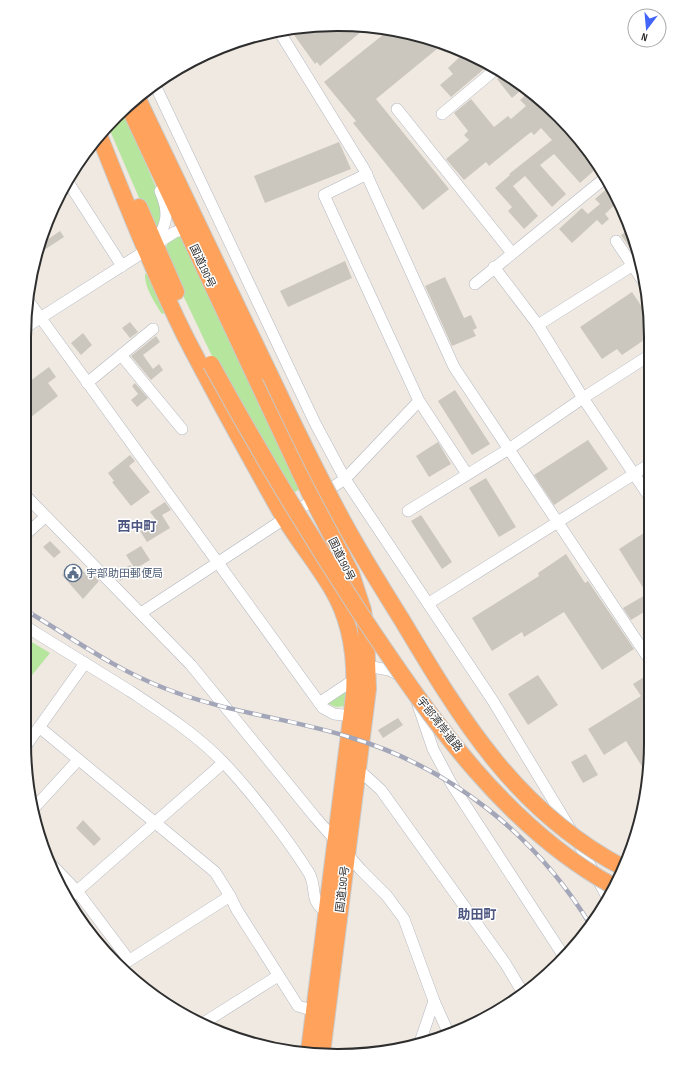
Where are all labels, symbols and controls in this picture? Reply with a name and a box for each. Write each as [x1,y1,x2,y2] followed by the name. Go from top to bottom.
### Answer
[627,8,667,48] north arrow
[640,30,649,44] text: N
[187,242,218,290] street label: 国道190号
[117,519,157,535] district label: 西中町
[325,535,358,583] street label: 国道190号
[63,563,83,583] public building icon: 宇部助田郵便局
[86,567,163,580] place label: 宇部助田郵便局
[414,694,465,754] street label: 宇部湾岸道路
[333,865,352,913] street label: 国道190号
[457,907,497,923] district label: 助田町

